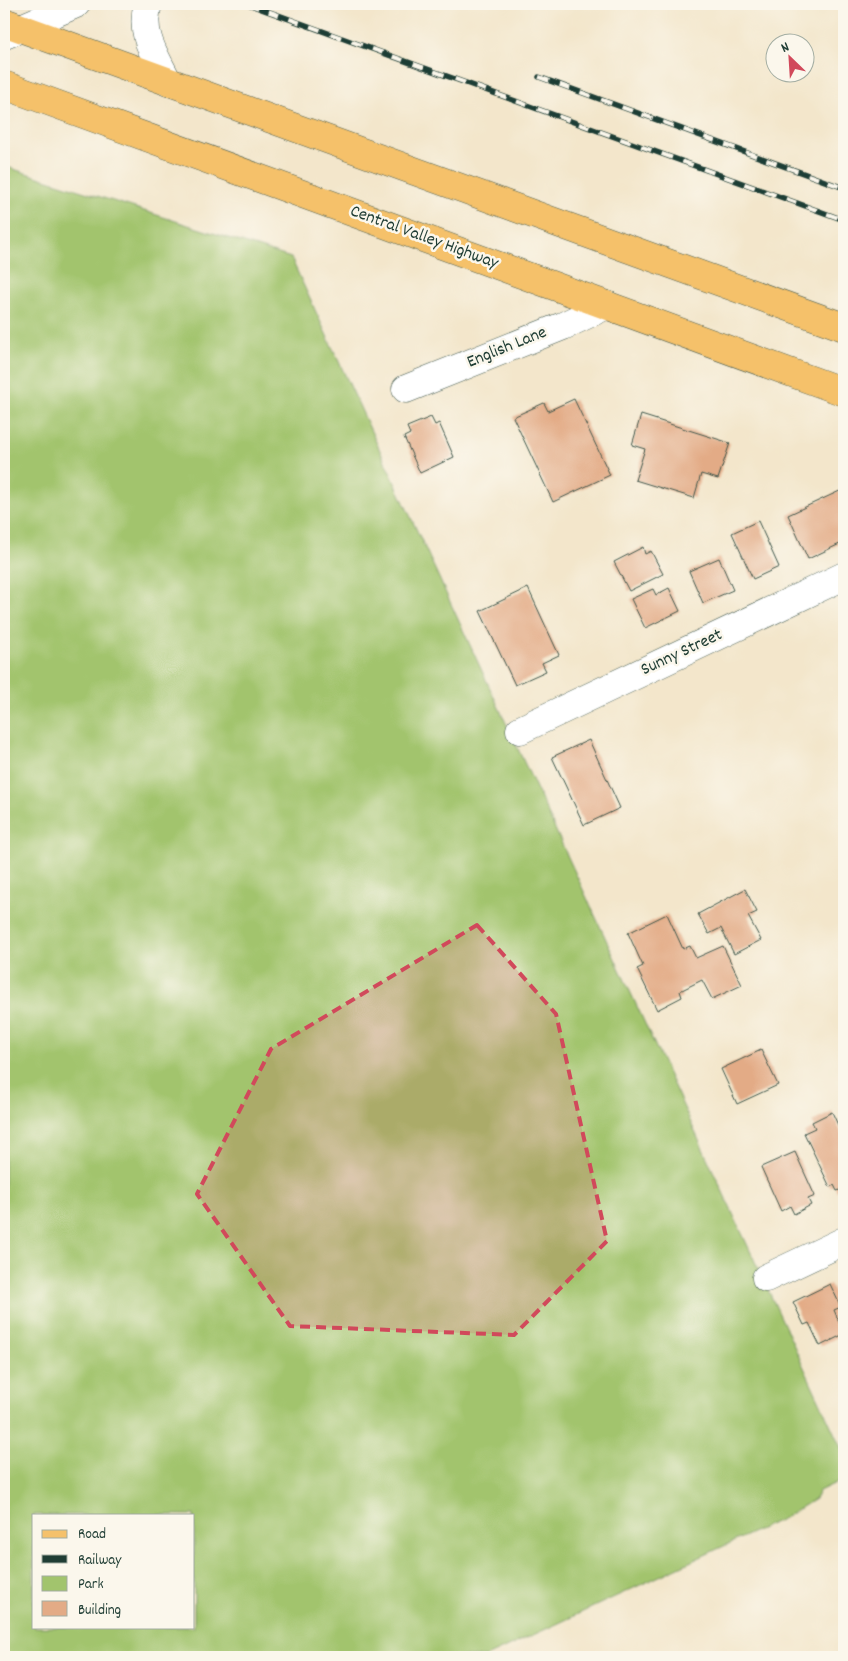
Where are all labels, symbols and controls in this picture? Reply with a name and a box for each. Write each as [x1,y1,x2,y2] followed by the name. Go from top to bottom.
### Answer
[766,32,816,82] north arrow
[778,37,793,59] text: N
[346,200,502,277] street label: Central Valley Highway
[463,321,551,375] street label: English Lane
[637,623,727,683] street label: Sunny Street
[32,1514,195,1628] legend
[78,1524,106,1546] text: Road
[78,1550,122,1572] text: Railway
[78,1574,104,1596] text: Park
[78,1600,121,1622] text: Building

